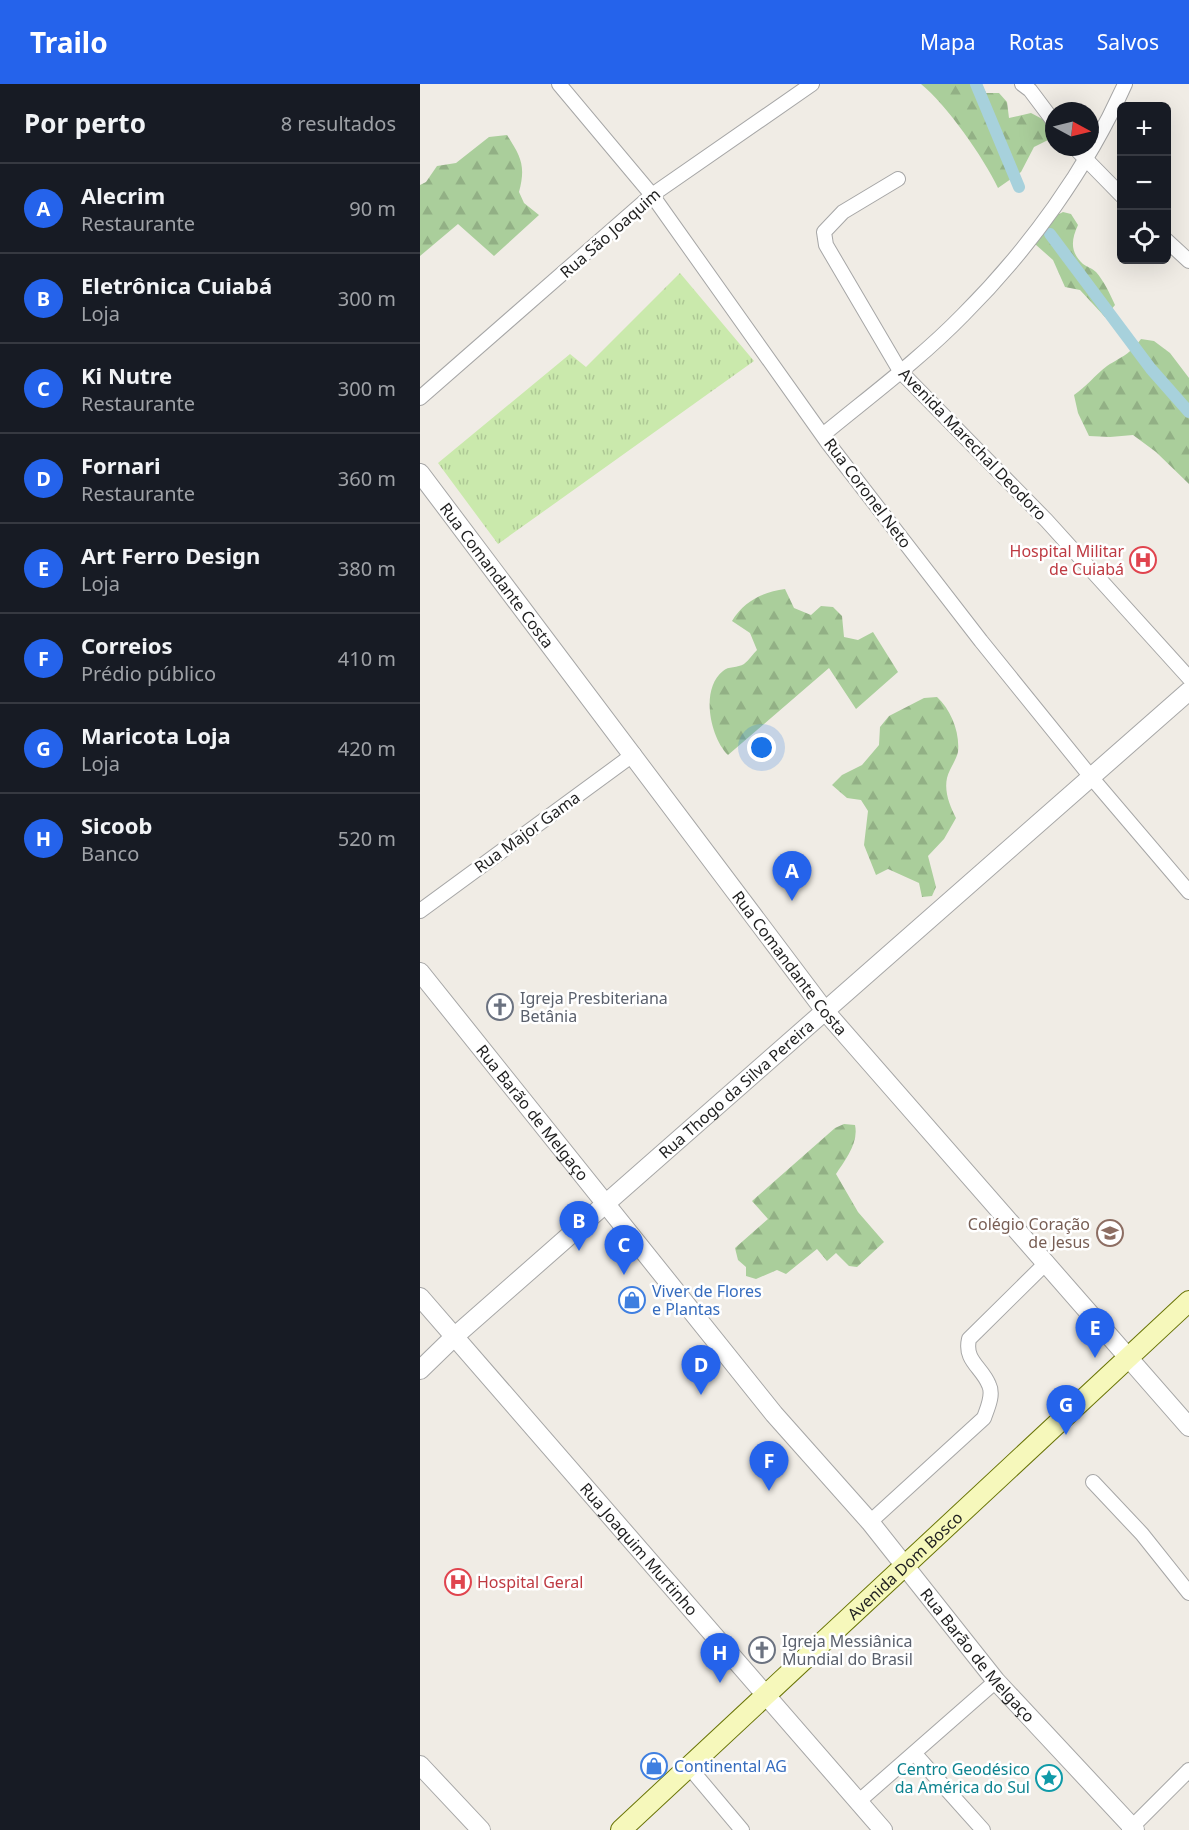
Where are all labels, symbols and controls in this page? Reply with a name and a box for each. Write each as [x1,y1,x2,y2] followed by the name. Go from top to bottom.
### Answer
[30,23,108,61] text: Trailo
[920,28,976,56] text: Mapa
[1009,28,1064,56] text: Rotas
[1097,28,1159,56] text: Salvos
[1045,102,1099,156] north arrow
[1117,102,1171,264] map controls
[1117,102,1171,156] button: +
[24,105,146,141] text: Por perto
[281,110,396,137] text: 8 resultados
[1117,156,1171,210] button: −
[81,180,165,210] text: Alecrim
[555,183,665,283] street label: Rua São Joaquim
[37,195,50,222] text: A
[349,195,396,222] text: 90 m
[81,210,195,237] text: Restaurante
[1117,210,1171,264] button: locate
[81,270,272,300] text: Eletrônica Cuiabá
[37,285,50,312] text: B
[338,285,396,312] text: 300 m
[81,300,120,327] text: Loja
[81,360,172,390] text: Ki Nutre
[894,363,1052,525] street label: Avenida Marechal Deodoro
[37,375,50,402] text: C
[338,375,396,402] text: 300 m
[81,390,195,417] text: Restaurante
[819,433,917,553] street label: Rua Coronel Neto
[81,450,161,480] text: Fornari
[36,465,51,492] text: D
[338,465,396,492] text: 360 m
[81,480,195,507] text: Restaurante
[435,498,559,652] street label: Rua Comandante Costa
[81,540,260,570] text: Art Ferro Design
[1010,540,1124,580] place label: Hospital Militar de Cuiabá
[1128,545,1158,575] hospital icon: Hospital Militar de Cuiabá
[38,555,49,582] text: E
[338,555,396,582] text: 380 m
[81,570,120,597] text: Loja
[81,630,173,660] text: Correios
[38,645,49,672] text: F
[338,645,396,672] text: 410 m
[81,660,216,687] text: Prédio público
[81,720,231,750] text: Maricota Loja
[747,733,776,762] your location
[36,735,51,762] text: G
[338,735,396,762] text: 420 m
[81,750,120,777] text: Loja
[470,786,584,878] street label: Rua Major Gama
[81,810,152,840] text: Sicoob
[36,825,51,852] text: H
[338,825,396,852] text: 520 m
[81,840,139,867] text: Banco
[772,852,812,901] pin: A
[727,886,852,1040] street label: Rua Comandante Costa
[520,987,668,1027] place label: Igreja Presbiteriana Betânia
[485,992,515,1022] church icon: Igreja Presbiteriana Betânia
[654,1015,819,1163] street label: Rua Thogo da Silva Pereira
[471,1040,594,1185] street label: Rua Barão de Melgaço
[560,1202,598,1251] pin: B
[968,1213,1090,1253] place label: Colégio Coração de Jesus
[1095,1218,1125,1248] school or university icon: Colégio Coração de Jesus
[604,1226,644,1275] pin: C
[652,1280,762,1320] place label: Viver de Flores e Plantas
[617,1285,647,1315] shop icon: Viver de Flores e Plantas
[1076,1308,1114,1358] pin: E
[682,1346,720,1395] pin: D
[1046,1386,1086,1435] pin: G
[750,1442,788,1491] pin: F
[575,1478,703,1620] street label: Rua Joaquim Murtinho
[843,1506,967,1625] street label: Avenida Dom Bosco
[443,1567,473,1597] hospital icon: Hospital Geral
[477,1571,583,1593] place label: Hospital Geral
[915,1583,1040,1727] street label: Rua Barão de Melgaço
[782,1630,913,1670] place label: Igreja Messiânica Mundial do Brasil
[700,1634,740,1683] pin: H
[747,1635,777,1665] church icon: Igreja Messiânica Mundial do Brasil
[639,1751,669,1781] shop icon: Continental AG
[674,1755,787,1777] place label: Continental AG
[895,1758,1030,1798] place label: Centro Geodésico da América do Sul
[1034,1763,1064,1793] place icon: Centro Geodésico da América do Sul

